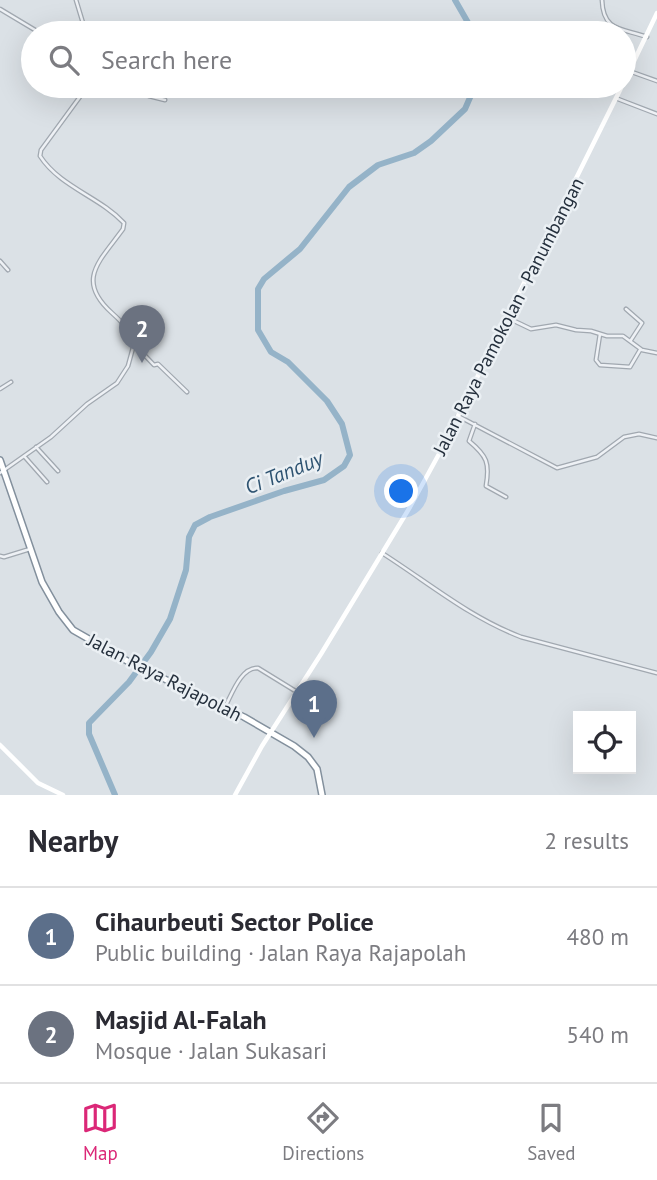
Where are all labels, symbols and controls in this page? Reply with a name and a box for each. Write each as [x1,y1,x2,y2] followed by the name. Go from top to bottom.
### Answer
[21,21,636,98] search box
[45,41,83,79] icon: search
[101,43,232,76] text: Search here
[427,173,589,460] street label: Jalan Raya Pamokolan - Panumbangan
[119,305,165,363] pin: 2
[241,444,329,500] water label: Ci Tanduy
[384,474,418,508] your location
[83,627,246,726] street label: Jalan Raya Rajapolah
[291,680,337,738] pin: 1
[573,711,636,774] map controls
[573,711,636,774] button: locate
[28,821,118,860] text: Nearby
[545,826,629,855] text: 2 results
[95,905,374,938] text: Cihaurbeuti Sector Police
[44,922,58,951] text: 1
[567,922,629,951] text: 480 m
[95,938,466,967] text: Public building · Jalan Raya Rajapolah
[95,1003,267,1036] text: Masjid Al-Falah
[44,1020,58,1049] text: 2
[567,1020,629,1049] text: 540 m
[95,1036,327,1065] text: Mosque · Jalan Sukasari
[81,1099,119,1165] tab: Map
[282,1099,364,1165] tab: Directions
[527,1099,576,1165] tab: Saved

